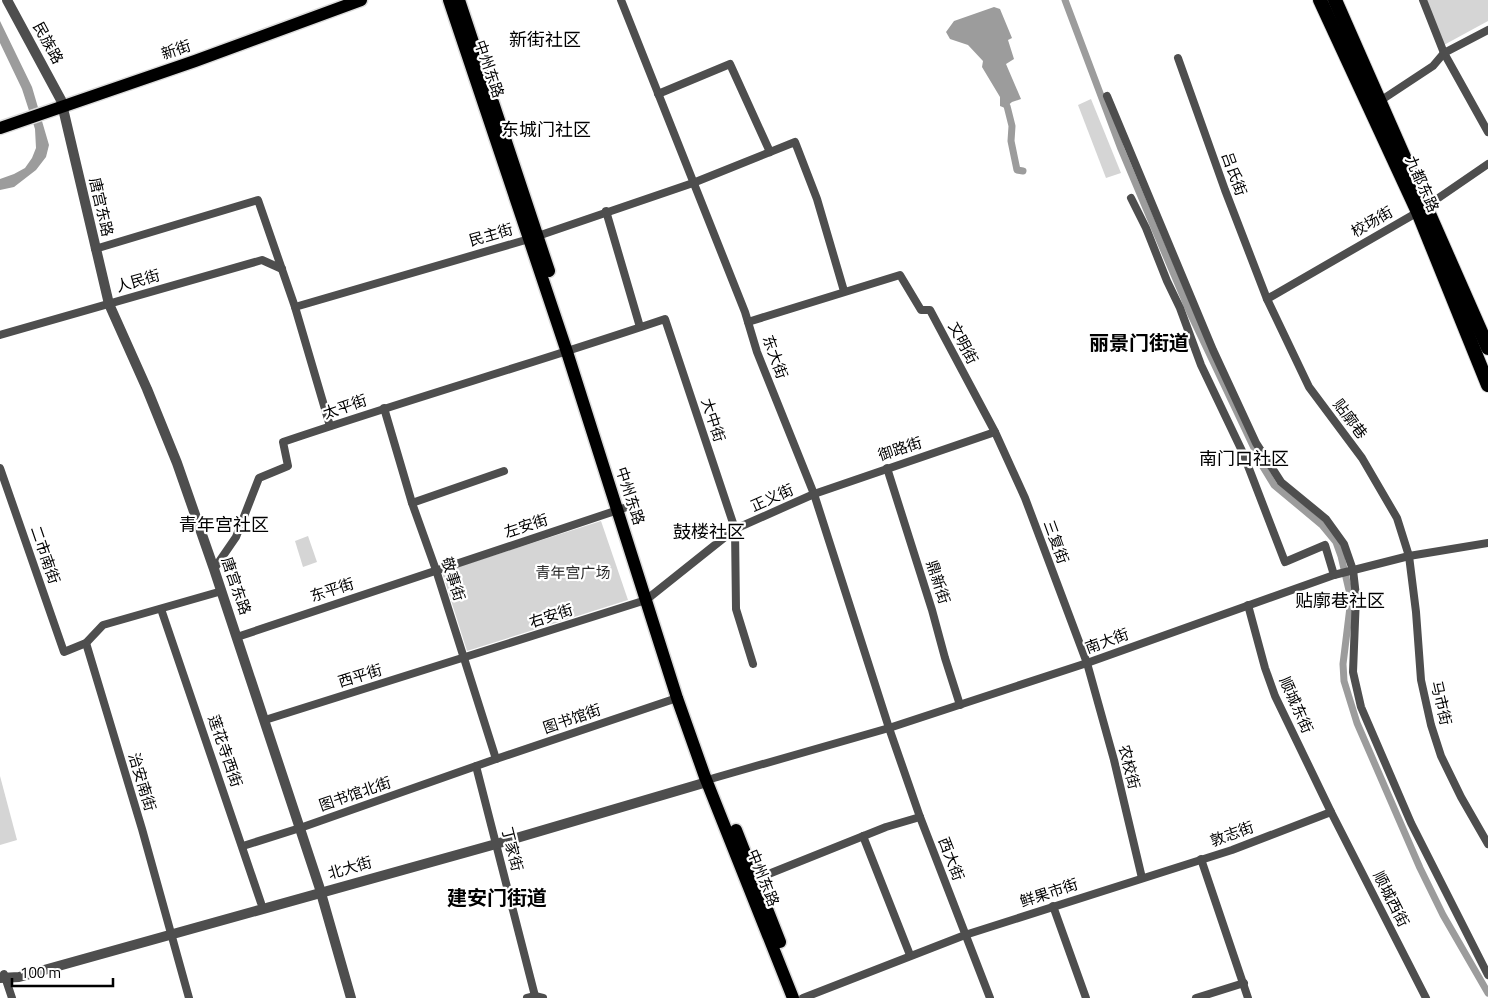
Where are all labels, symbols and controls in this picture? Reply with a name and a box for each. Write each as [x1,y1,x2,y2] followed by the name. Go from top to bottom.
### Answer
[27,17,69,68] street label: 民族路
[509,26,581,53] district label: 新街社区
[158,34,194,65] street label: 新街
[469,37,510,101] street label: 中州东路
[501,116,591,143] district label: 东城门社区
[1216,149,1253,199] street label: 吕氏街
[1400,152,1445,216] street label: 九都东路
[84,175,119,239] street label: 唐宫东路
[1347,200,1397,243] street label: 校场街
[466,217,516,252] street label: 民主街
[113,263,163,298] street label: 人民街
[943,317,984,368] street label: 文明街
[1089,327,1189,358] district label: 丽景门街道
[757,332,794,382] street label: 东大街
[320,388,370,425] street label: 太平街
[1328,394,1373,444] street label: 贴廓巷
[696,395,731,445] street label: 大中街
[875,431,925,466] street label: 御路街
[1199,445,1289,472] district label: 南门口社区
[610,464,651,528] street label: 中州东路
[747,478,797,517] street label: 正义街
[501,508,551,543] street label: 左安街
[179,511,269,538] district label: 青年宫社区
[1038,517,1075,567] street label: 三复街
[673,518,745,545] district label: 鼓楼社区
[25,523,66,587] street label: 二市南街
[216,554,257,618] street label: 唐宫东路
[436,554,471,604] street label: 敬事街
[921,557,956,607] street label: 鼎新街
[535,561,611,584] park label: 青年宫广场
[307,572,357,607] street label: 东平街
[1295,587,1385,614] district label: 贴廓巷社区
[526,598,576,633] street label: 右安街
[1082,622,1132,659] street label: 南大街
[335,658,385,693] street label: 西平街
[1274,673,1319,737] street label: 顺城东街
[1425,678,1458,727] street label: 马市街
[540,698,604,739] street label: 图书馆街
[202,712,249,790] street label: 莲花寺西街
[1113,742,1146,792] street label: 农校街
[123,750,162,814] street label: 治安南街
[316,770,394,817] street label: 图书馆北街
[1207,815,1257,852] street label: 敦志街
[496,824,529,874] street label: 丁家街
[933,834,970,884] street label: 西大街
[742,846,785,910] street label: 中州东路
[325,850,375,885] street label: 北大街
[1368,867,1415,931] street label: 顺城西街
[1017,872,1081,913] street label: 鲜果市街
[447,882,547,913] district label: 建安门街道
[12,956,114,988] scale bar
[20,961,61,984] text: 100 m

